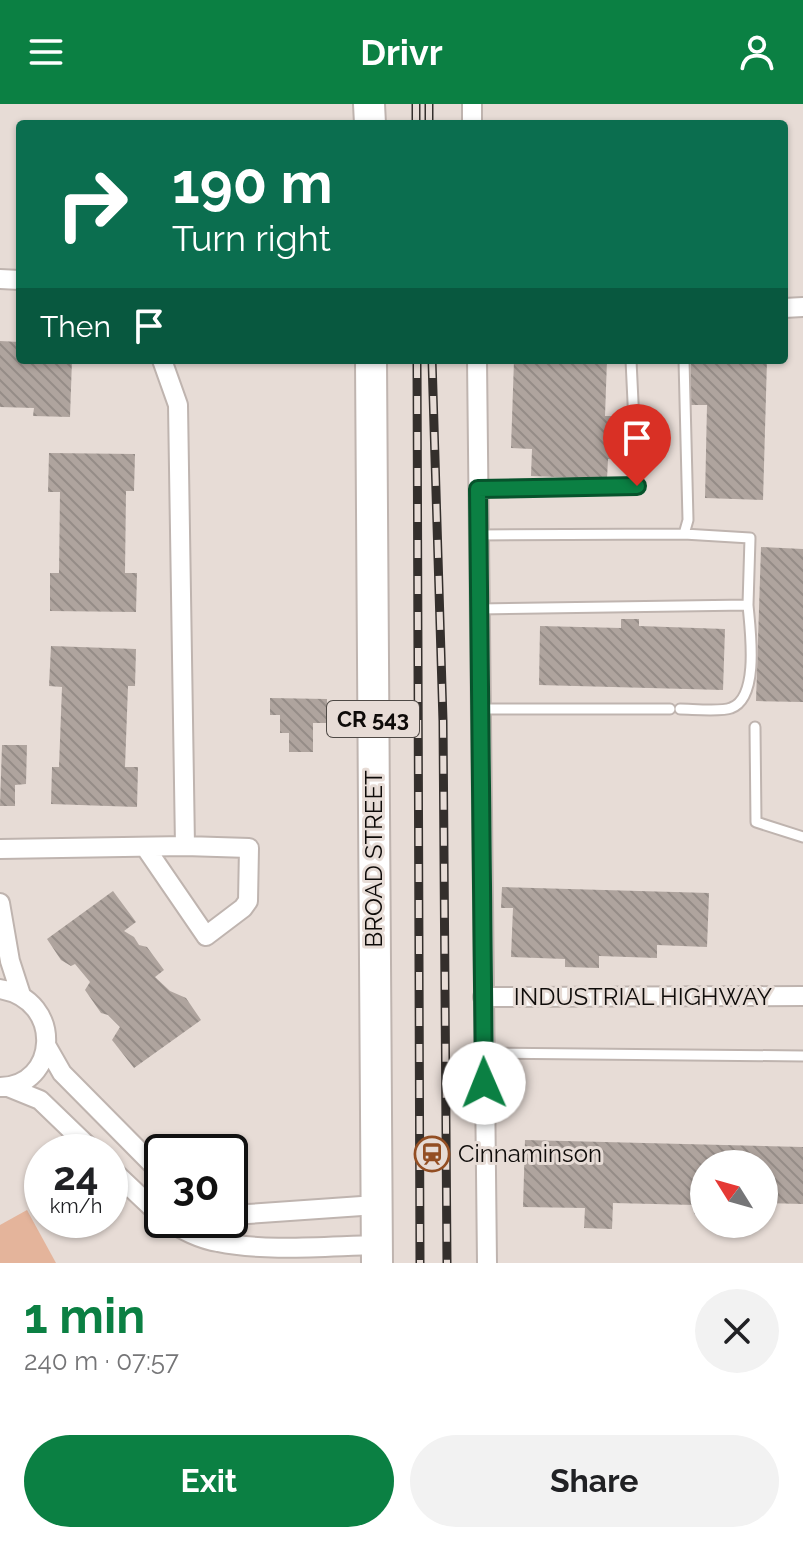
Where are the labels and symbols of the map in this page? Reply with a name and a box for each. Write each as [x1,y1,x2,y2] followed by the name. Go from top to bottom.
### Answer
[603,404,671,486] pin
[327,701,419,737] road number: CR 543
[359,770,388,948] street label: BROAD STREET
[514,982,773,1011] street label: INDUSTRIAL HIGHWAY
[442,1041,526,1125] position arrow
[144,1134,248,1238] speed limit sign: 30
[413,1135,451,1173] station icon: Cinnaminson
[458,1139,602,1168] place label: Cinnaminson
[690,1150,778,1238] north arrow

